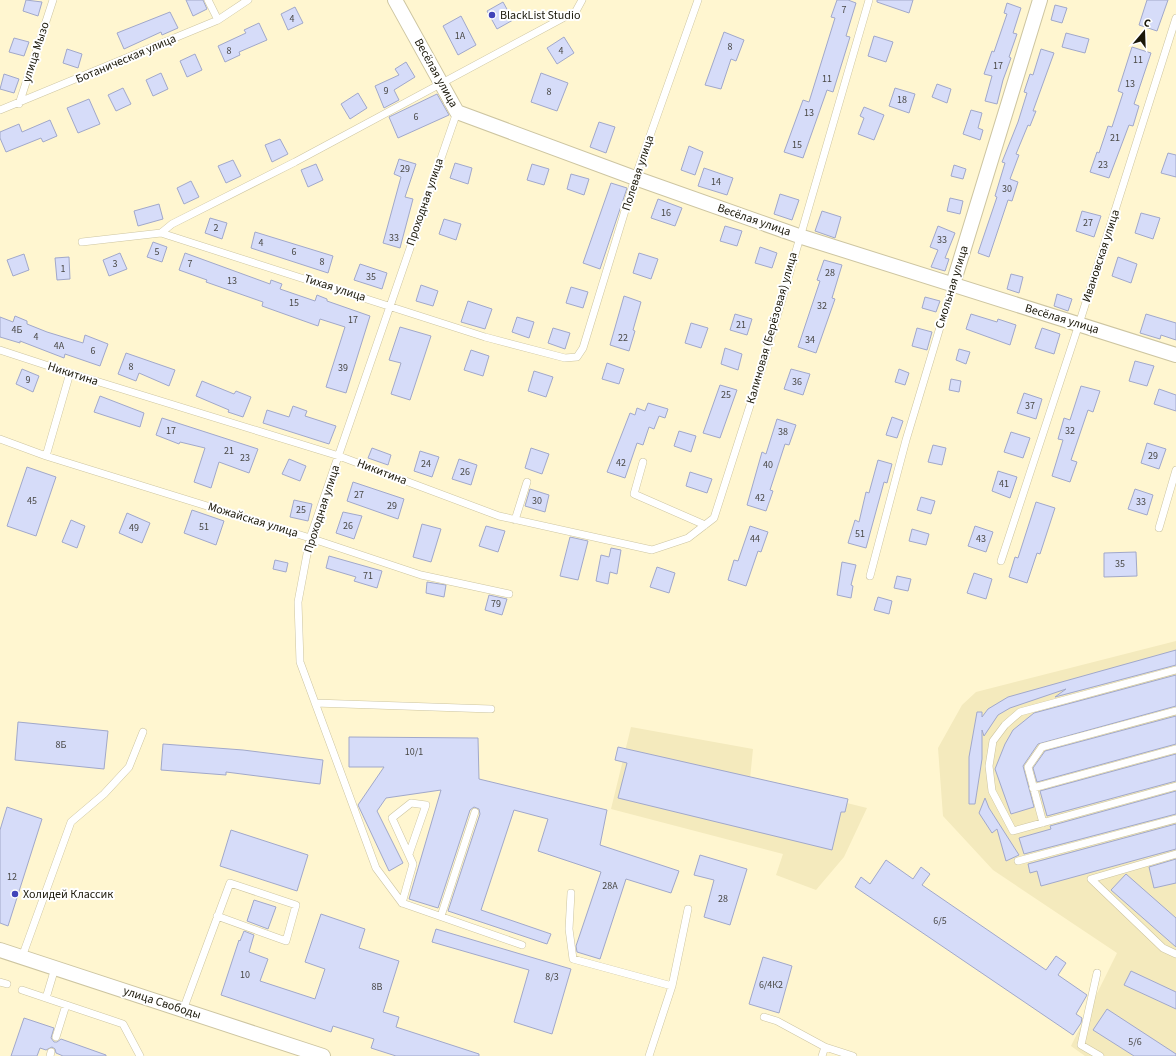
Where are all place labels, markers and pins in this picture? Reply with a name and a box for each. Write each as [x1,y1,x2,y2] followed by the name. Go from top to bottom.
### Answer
[500,7,580,24] place label: BlackList Studio
[487,10,497,20] marker: BlackList Studio
[23,886,113,903] place label: Холидей Классик
[10,889,20,899] marker: Холидей Классик

